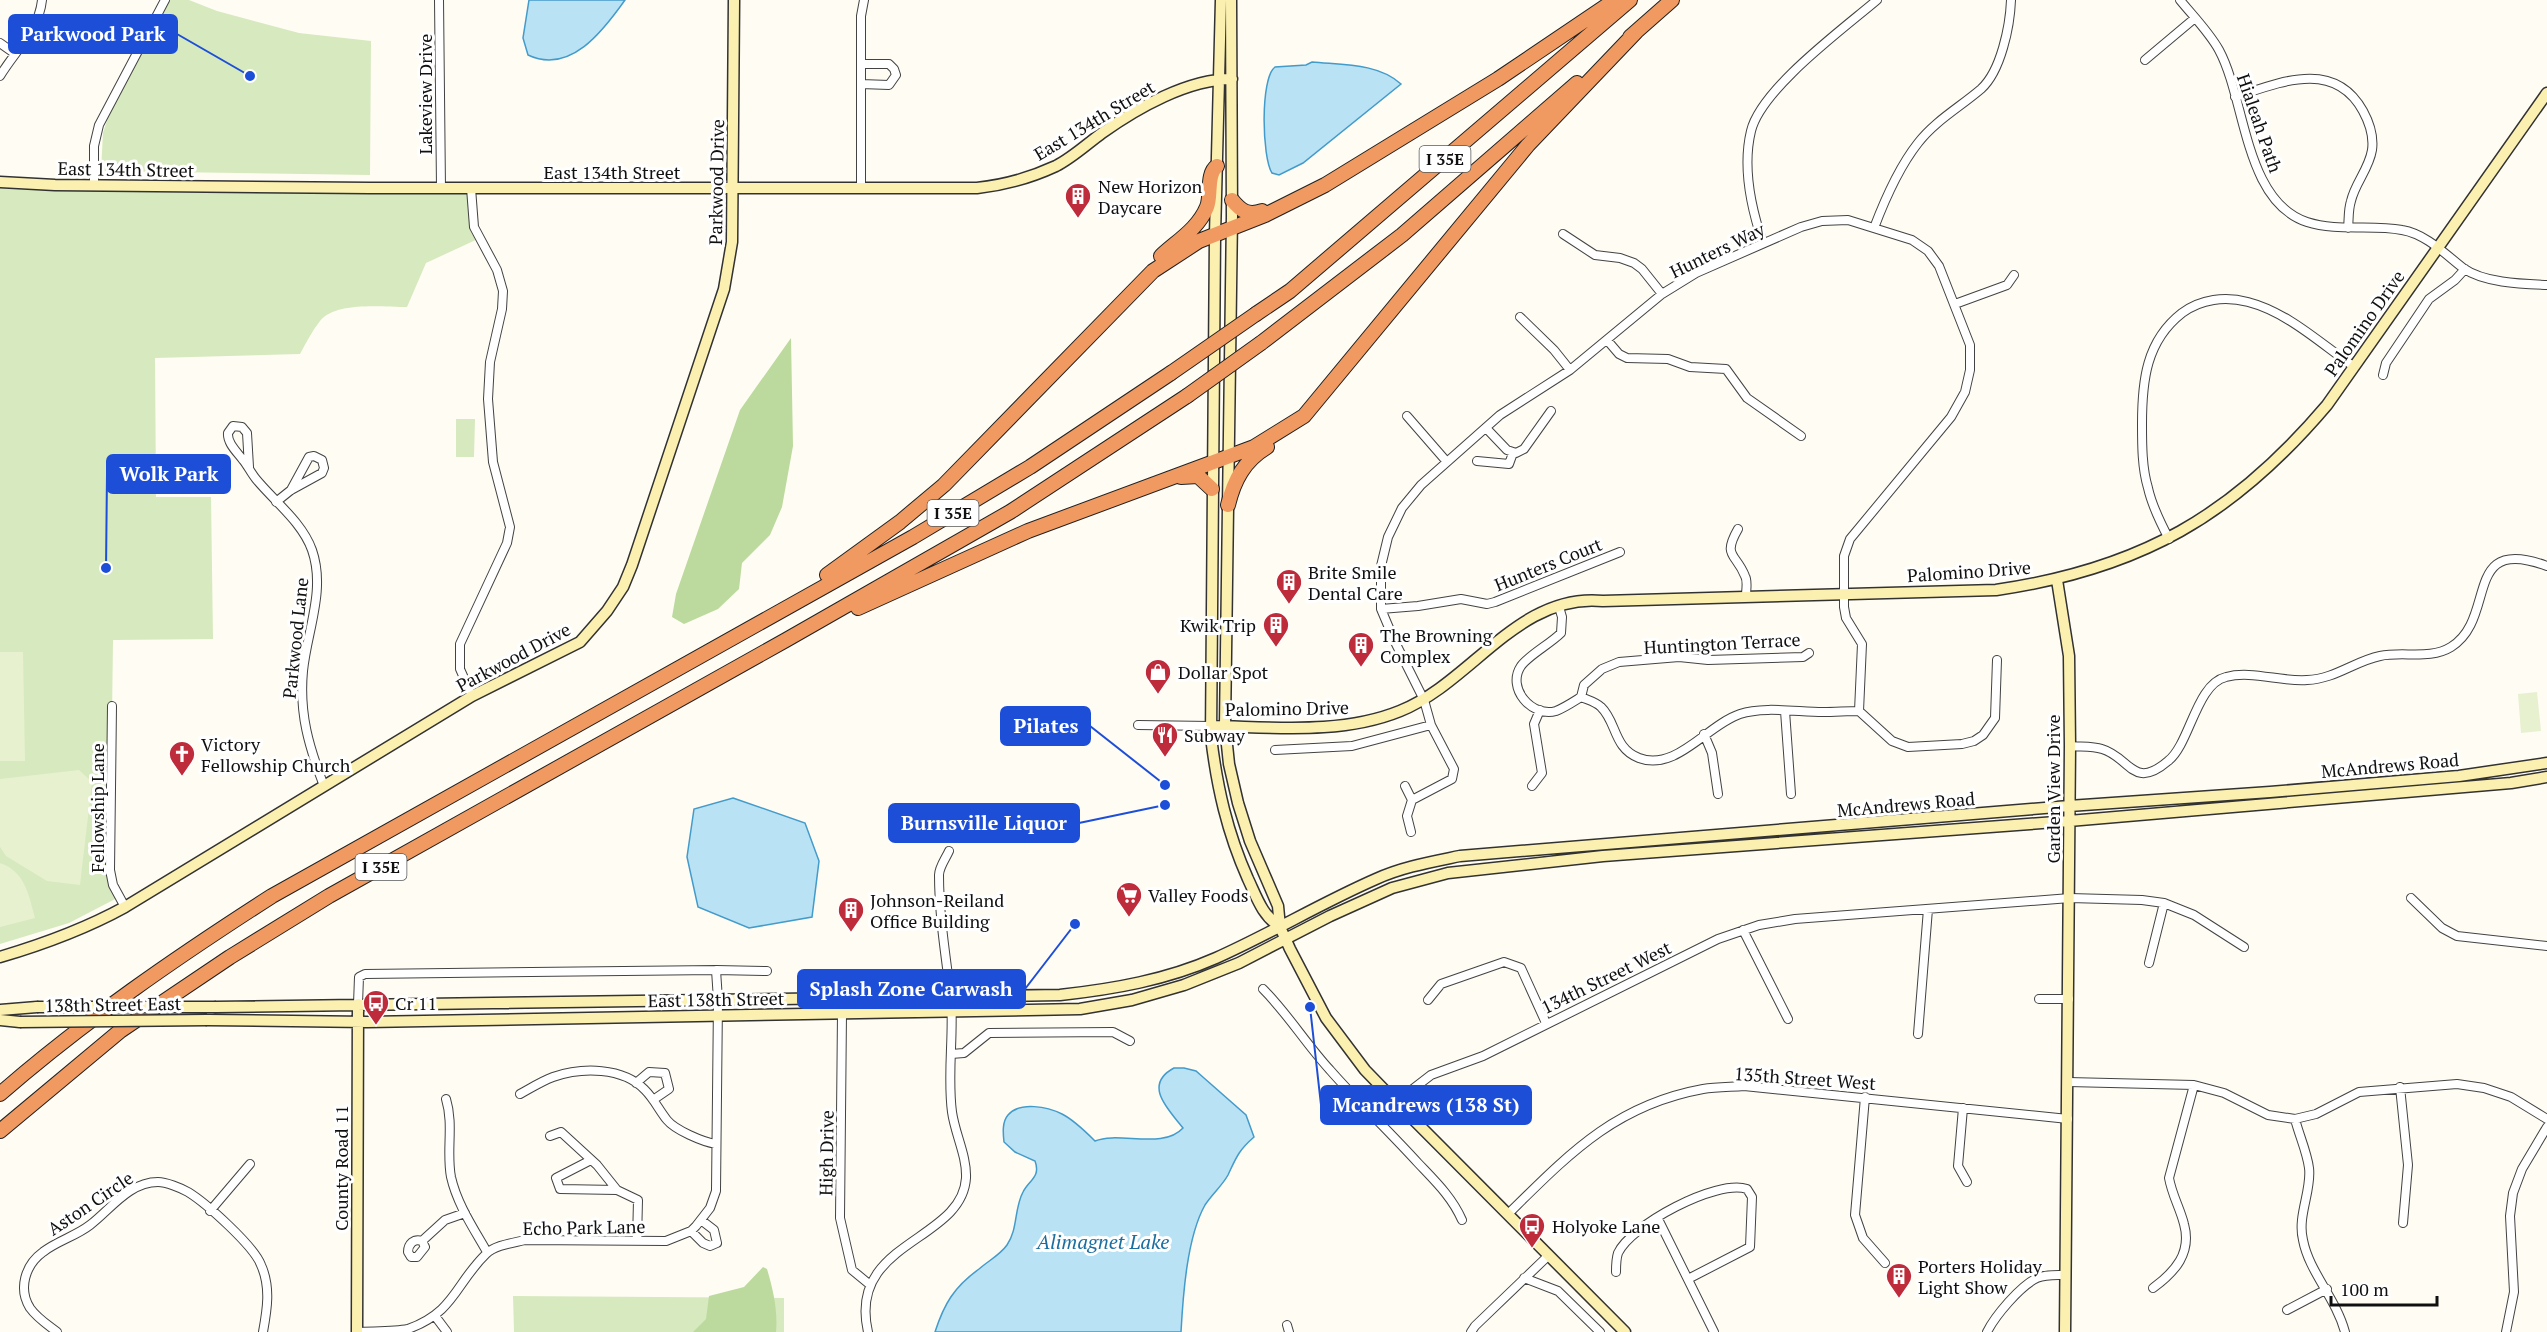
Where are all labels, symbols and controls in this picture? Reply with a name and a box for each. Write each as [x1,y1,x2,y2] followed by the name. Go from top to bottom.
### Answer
[9,15,177,53] callout: Parkwood Park
[21,20,166,47] text: Parkwood Park
[413,34,437,154] street label: Lakeview Drive
[2232,70,2288,176] street label: Hialeah Path
[1029,74,1159,166] street label: East 134th Street
[703,119,729,245] street label: Parkwood Drive
[1420,146,1470,172] road number: I 35E
[57,156,195,182] street label: East 134th Street
[544,160,681,184] street label: East 134th Street
[1098,174,1203,219] place label: New Horizon Daycare
[1063,181,1093,219] building icon: New Horizon Daycare
[1666,216,1769,283] street label: Hunters Way
[2319,265,2409,381] street label: Palomino Drive
[107,455,230,493] callout: Wolk Park
[120,460,219,487] text: Wolk Park
[928,500,978,526] road number: I 35E
[1491,531,1606,596] street label: Hunters Court
[1906,555,2032,587] street label: Palomino Drive
[1308,560,1403,605] place label: Brite Smile Dental Care
[1274,567,1304,605] building icon: Brite Smile Dental Care
[277,576,313,700] street label: Parkwood Lane
[1261,610,1291,648] building icon: Kwik Trip
[1180,613,1256,637] place label: Kwik Trip
[452,617,574,697] street label: Parkwood Drive
[1380,623,1493,668] place label: The Browning Complex
[1643,627,1801,659] street label: Huntington Terrace
[1346,630,1376,668] building icon: The Browning Complex
[1143,657,1173,695] shop icon: Dollar Spot
[1178,660,1269,684] place label: Dollar Spot
[1225,695,1349,721] street label: Palomino Drive
[1001,707,1090,745] callout: Pilates
[1014,712,1078,739] text: Pilates
[2041,714,2065,864] street label: Garden View Drive
[1150,720,1180,758] restaurant icon: Subway
[1184,723,1246,747] place label: Subway
[201,732,351,777] place label: Victory Fellowship Church
[167,739,197,777] church icon: Victory Fellowship Church
[85,743,109,873] street label: Fellowship Lane
[2320,747,2460,783] street label: McAndrews Road
[1836,786,1976,822] street label: McAndrews Road
[889,804,1079,842] callout: Burnsville Liquor
[901,809,1067,836] text: Burnsville Liquor
[356,854,406,880] road number: I 35E
[1114,880,1144,918] supermarket icon: Valley Foods
[1148,883,1248,907] place label: Valley Foods
[870,888,1004,933] place label: Johnson-Reiland Office Building
[836,895,866,933] building icon: Johnson-Reiland Office Building
[1537,935,1675,1019] street label: 134th Street West
[798,970,1025,1008] callout: Splash Zone Carwash
[810,975,1013,1002] text: Splash Zone Carwash
[647,986,785,1012] street label: East 138th Street
[361,988,391,1026] bus stop icon: Cr 11
[44,991,182,1017] street label: 138th Street East
[395,991,437,1015] place label: Cr 11
[1733,1061,1877,1095] street label: 135th Street West
[1321,1086,1531,1124] callout: Mcandrews (138 St)
[1333,1091,1519,1118] text: Mcandrews (138 St)
[329,1105,353,1231] street label: County Road 11
[813,1110,839,1196] street label: High Drive
[42,1165,138,1241] street label: Aston Circle
[1517,1211,1547,1249] bus stop icon: Holyoke Lane
[522,1214,646,1240] street label: Echo Park Lane
[1552,1214,1660,1238] place label: Holyoke Lane
[1036,1228,1169,1255] water label: Alimagnet Lake
[1918,1254,2043,1299] place label: Porters Holiday Light Show
[1884,1261,1914,1299] building icon: Porters Holiday Light Show
[2331,1269,2438,1307] scale bar
[2340,1277,2389,1301] text: 100 m

